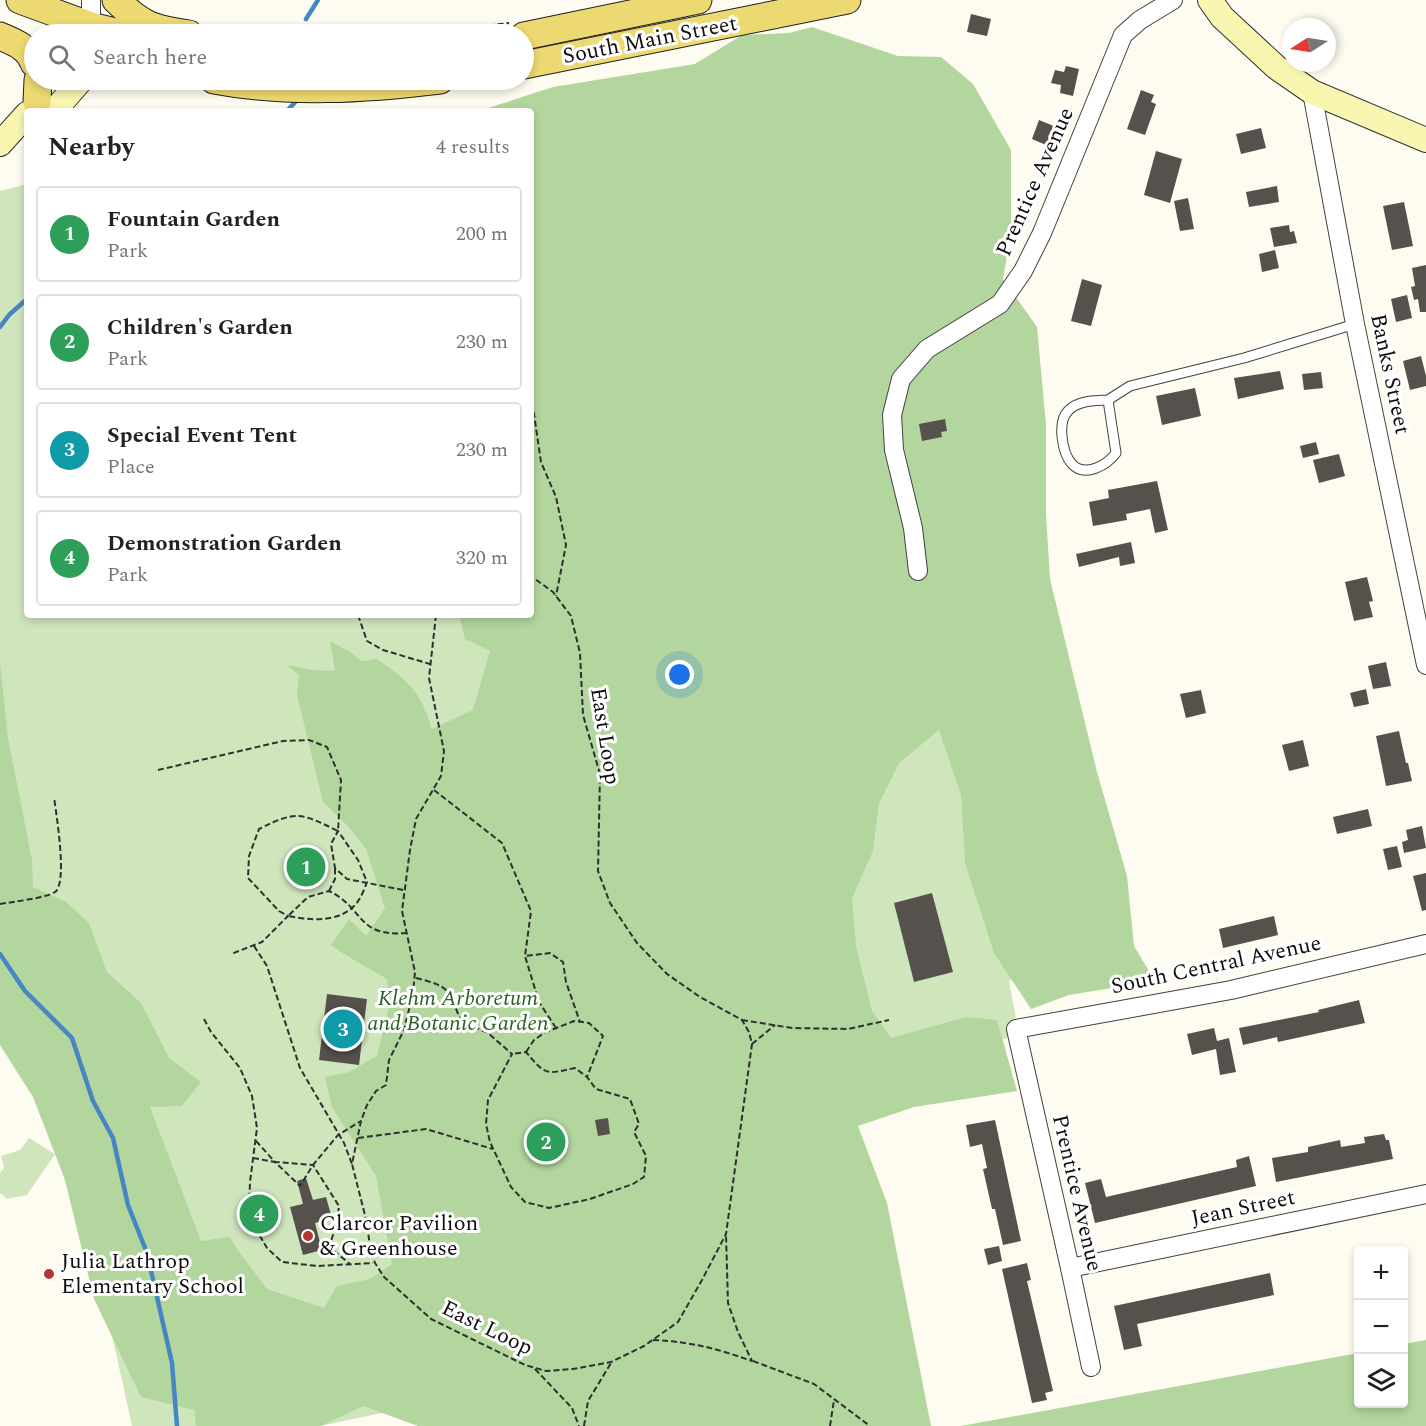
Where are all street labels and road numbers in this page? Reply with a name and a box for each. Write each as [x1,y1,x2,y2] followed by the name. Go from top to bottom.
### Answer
[560,7,740,73] street label: South Main Street
[987,102,1083,262] street label: Prentice Avenue
[1361,311,1419,438] street label: Banks Street
[581,685,629,787] street label: East Loop
[1108,927,1324,1003] street label: South Central Avenue
[1043,1111,1111,1275] street label: Prentice Avenue
[1188,1181,1298,1235] street label: Jean Street
[436,1292,538,1364] street label: East Loop

